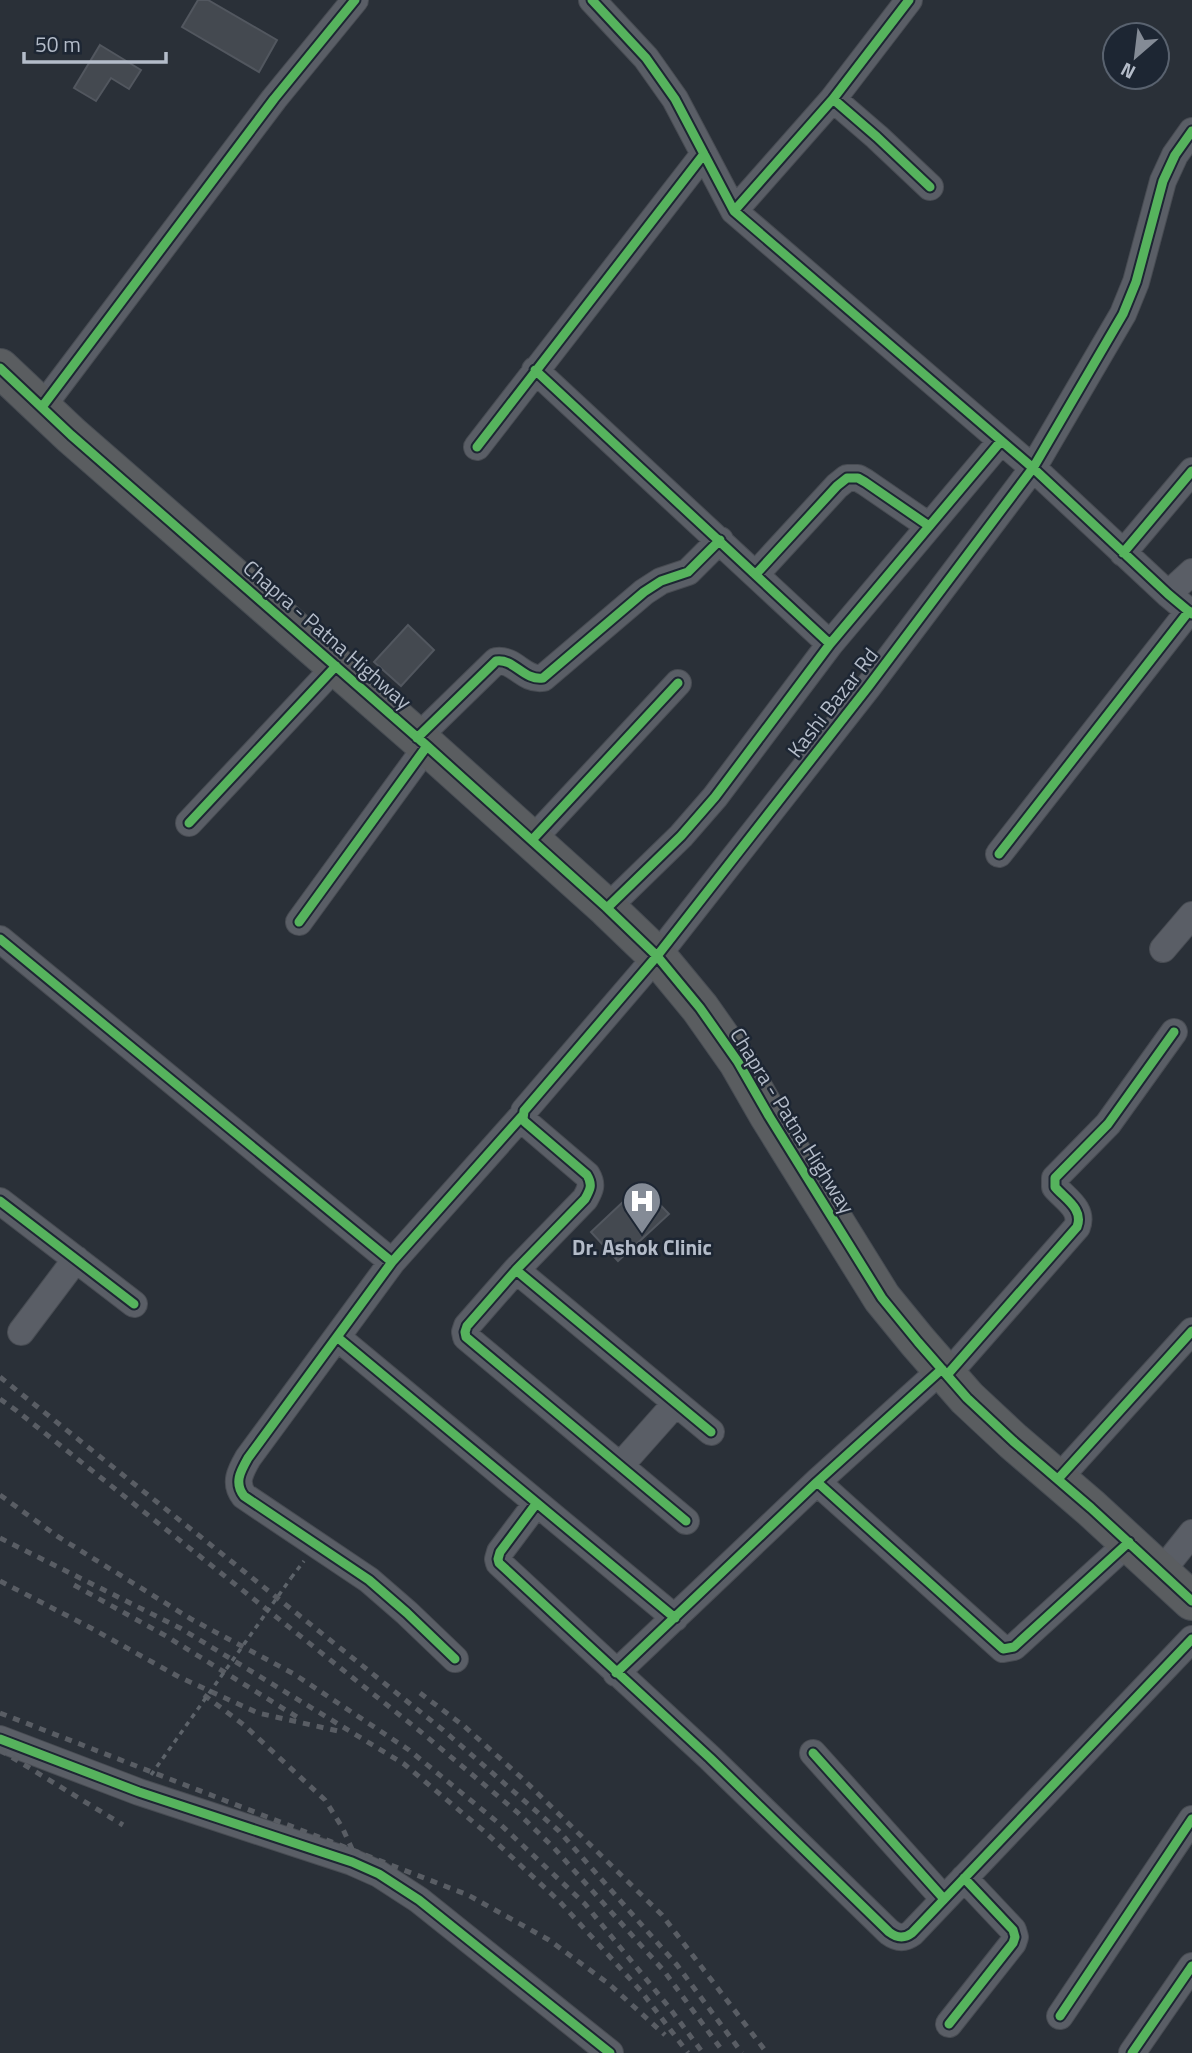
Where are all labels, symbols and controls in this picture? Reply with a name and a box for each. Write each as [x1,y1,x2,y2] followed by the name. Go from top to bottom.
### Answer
[24,21,166,65] scale bar
[1101,21,1171,91] north arrow
[35,28,81,60] text: 50 m
[1115,56,1140,87] text: N
[236,552,419,717] street label: Chapra - Patna Highway
[779,641,885,764] street label: Kashi Bazar Rd
[722,1021,863,1220] street label: Chapra - Patna Highway
[621,1180,663,1235] hospital icon: Dr. Ashok Clinic
[572,1231,712,1263] place label: Dr. Ashok Clinic

